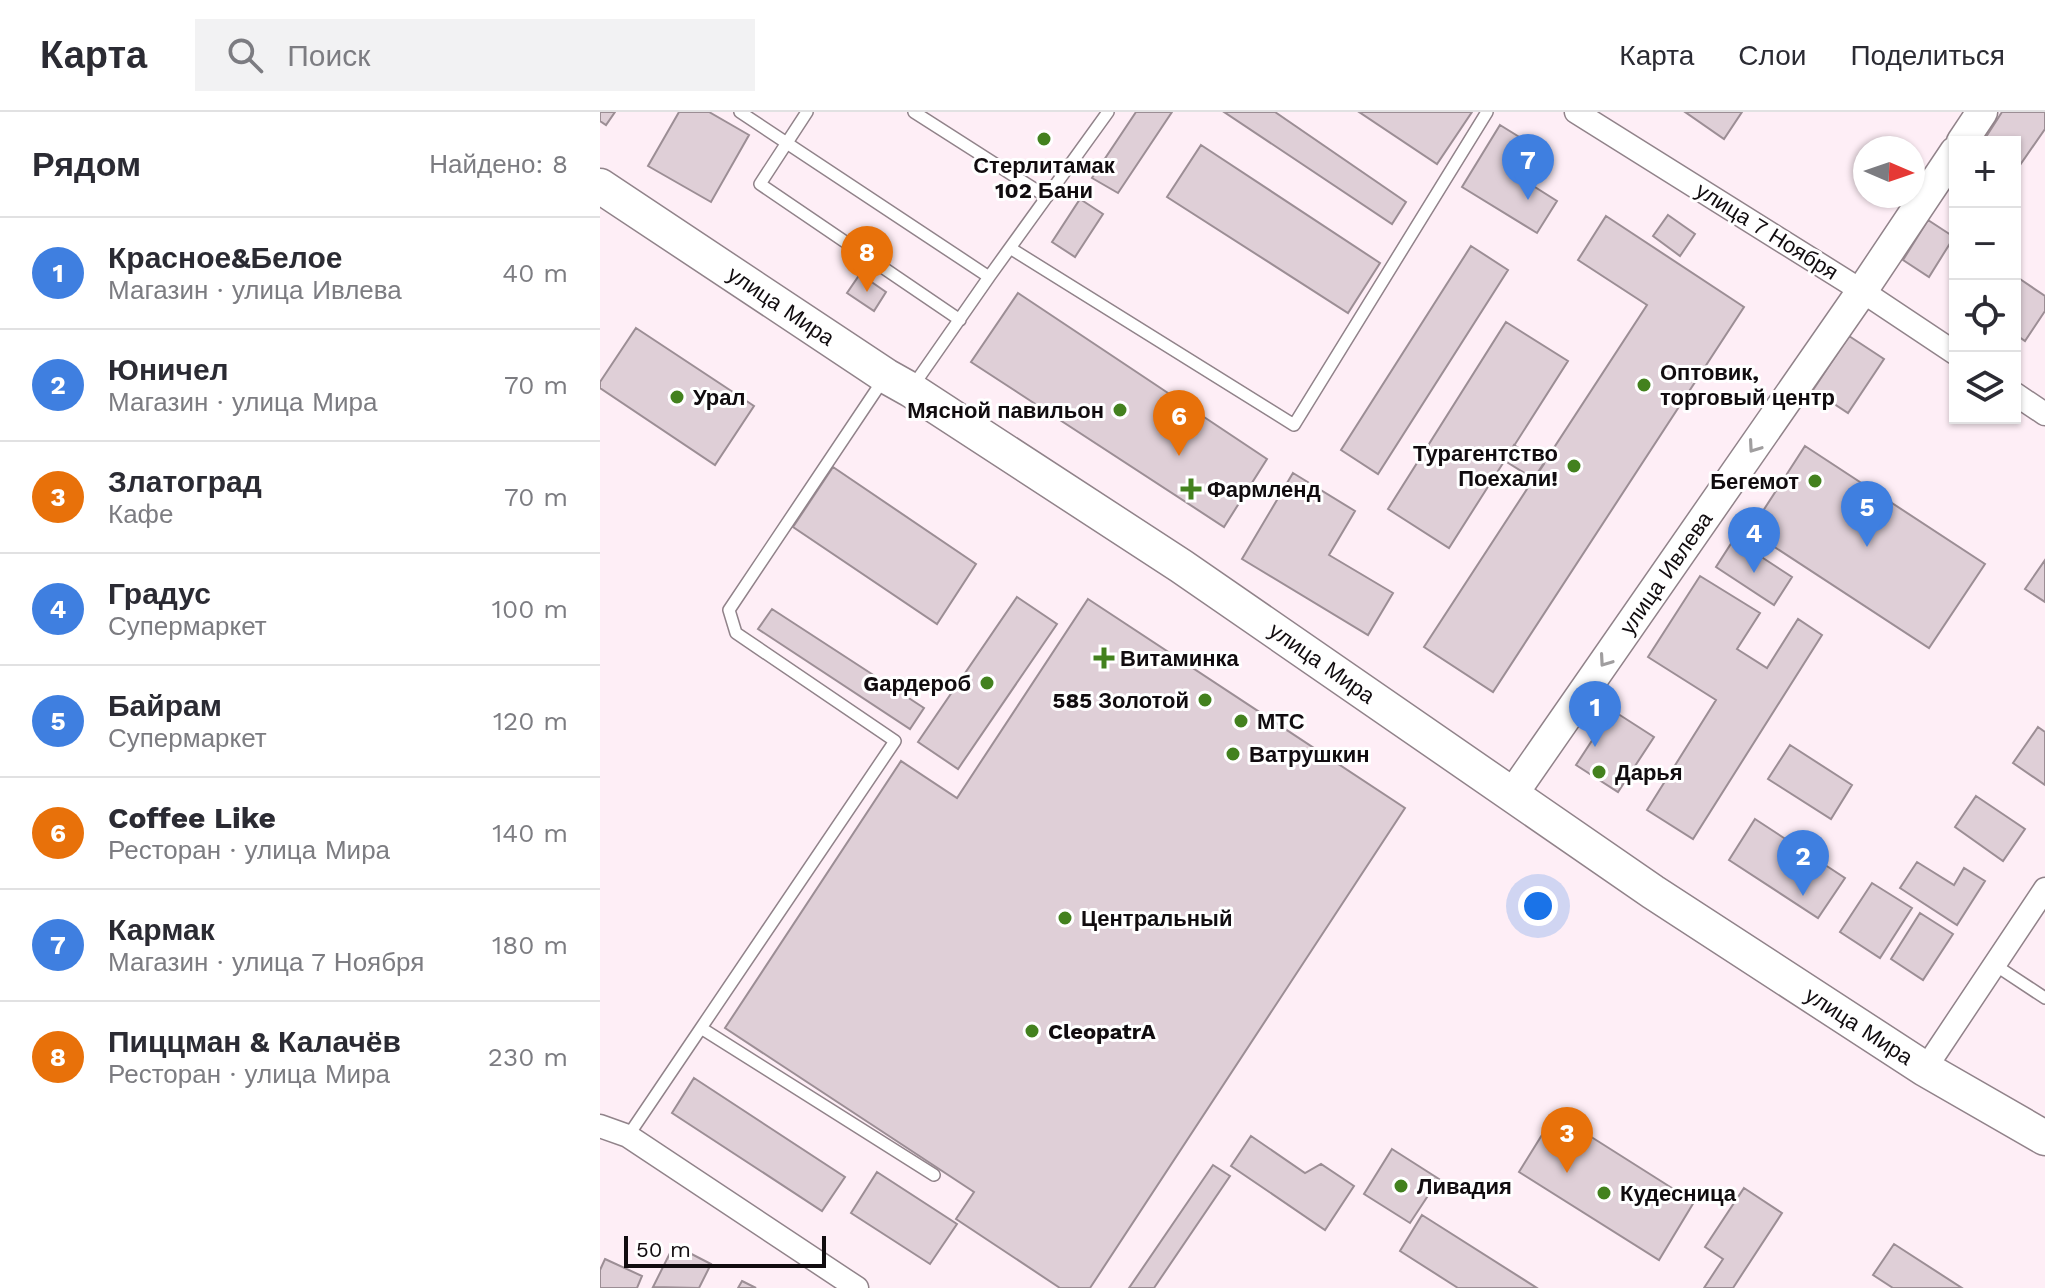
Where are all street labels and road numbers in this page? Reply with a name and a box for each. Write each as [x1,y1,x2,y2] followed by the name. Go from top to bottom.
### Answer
[1691,177,1843,285] street label: улица 7 Ноября
[723,261,840,351] street label: улица Мира
[1615,506,1718,639] street label: улица Ивлева
[1264,617,1380,709] street label: улица Мира
[1801,982,1918,1070] street label: улица Мира

